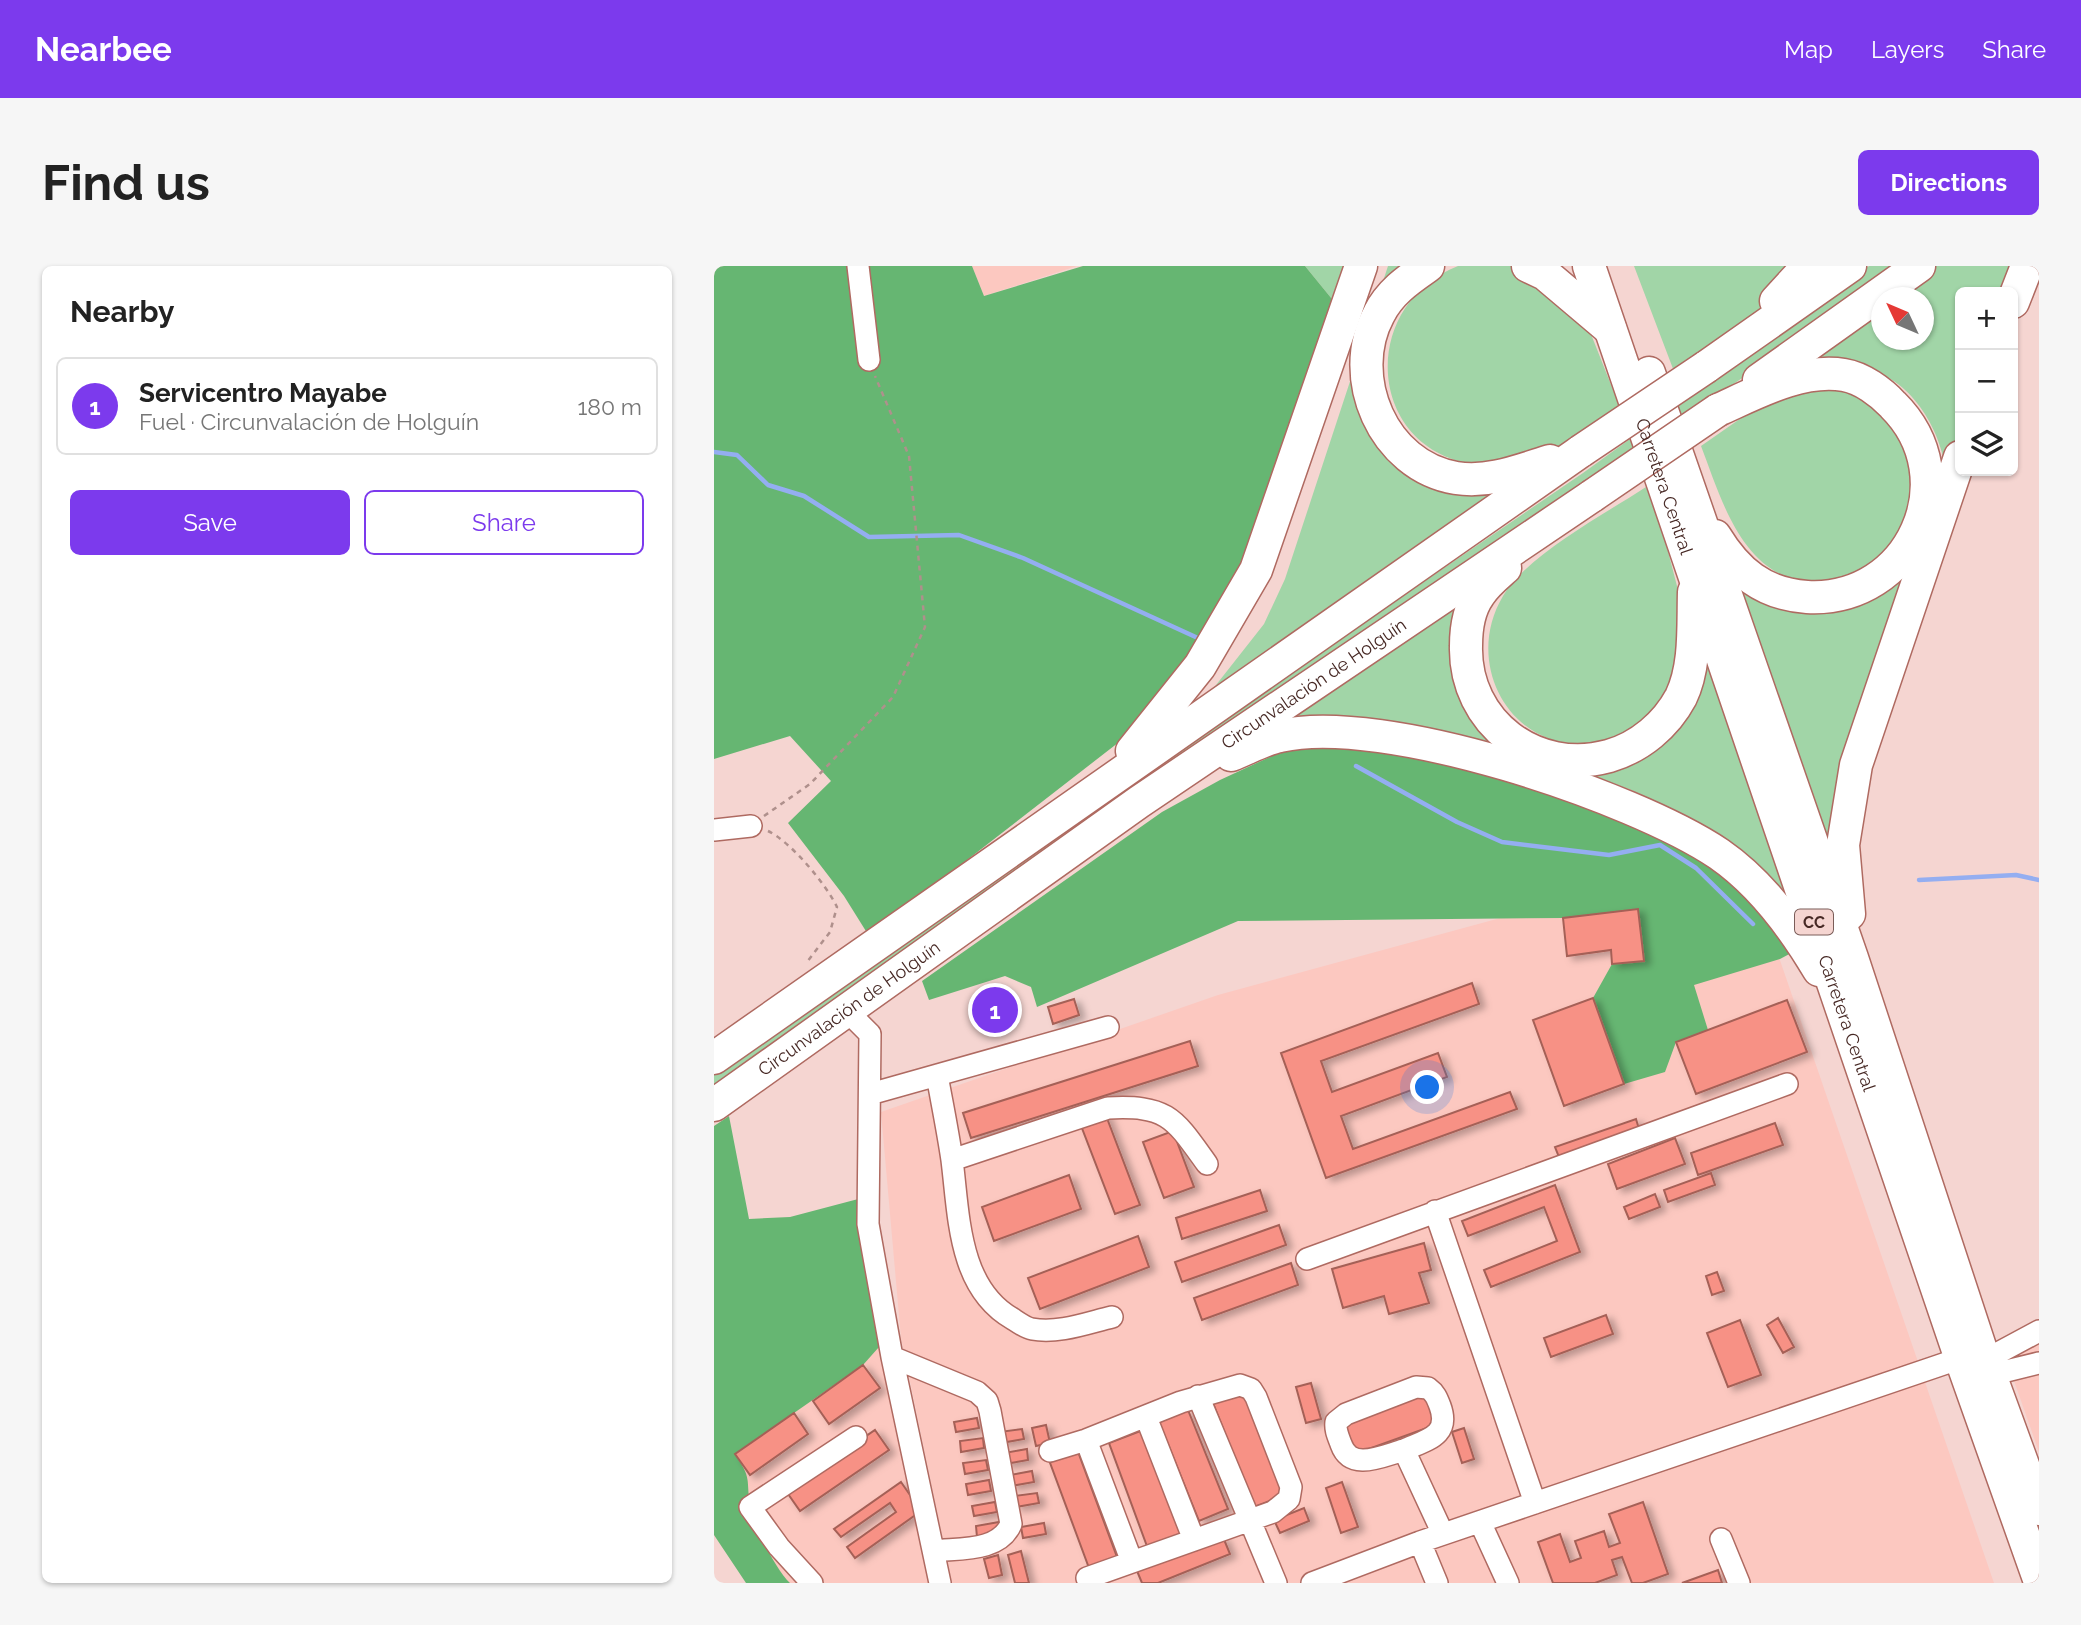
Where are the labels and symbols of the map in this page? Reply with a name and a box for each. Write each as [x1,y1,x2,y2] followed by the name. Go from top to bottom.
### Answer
[1871,287,1934,350] north arrow
[1632,416,1697,557] street label: Carretera Central
[1217,614,1410,753] street label: Circunvalación de Holguín
[1795,909,1833,934] road number: CC
[754,936,944,1080] street label: Circunvalación de Holguín
[1814,952,1880,1094] street label: Carretera Central
[972,984,1018,1036] pin: 1
[1410,1070,1444,1104] your location

